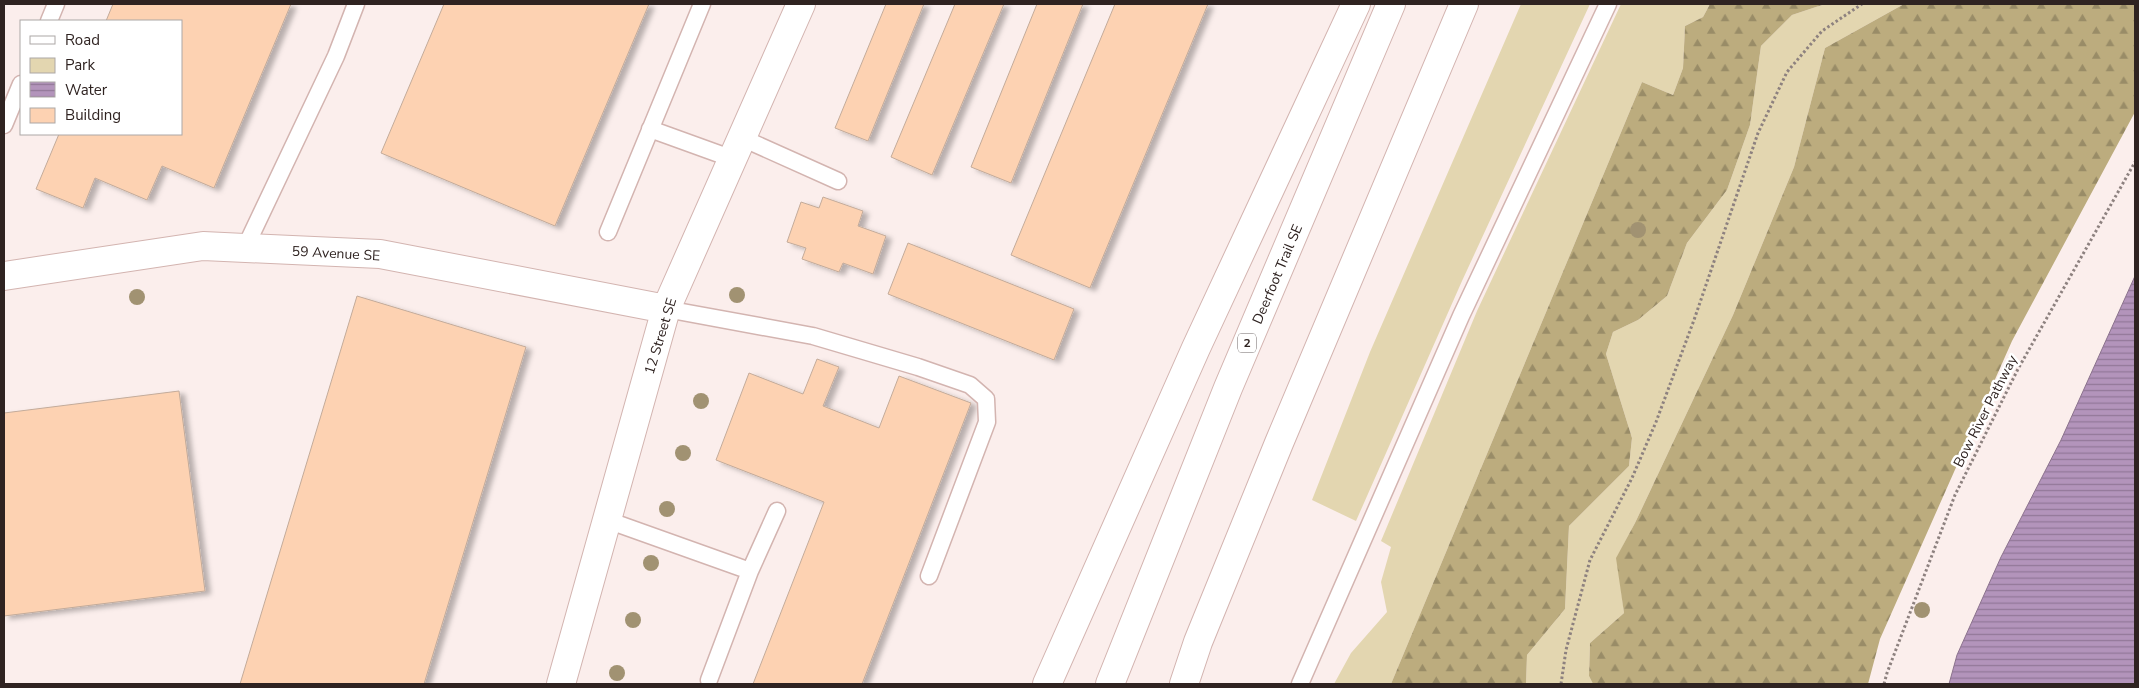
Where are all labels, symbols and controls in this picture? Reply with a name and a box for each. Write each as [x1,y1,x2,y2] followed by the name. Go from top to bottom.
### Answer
[20,20,182,135] legend
[65,30,100,50] text: Road
[65,55,95,75] text: Park
[65,80,108,100] text: Water
[65,105,121,125] text: Building
[1248,221,1307,327] street label: Deerfoot Trail SE
[291,242,381,265] street label: 59 Avenue SE
[640,296,681,377] street label: 12 Street SE
[1238,333,1256,352] road number: 2
[1949,351,2022,470] street label: Bow River Pathway

